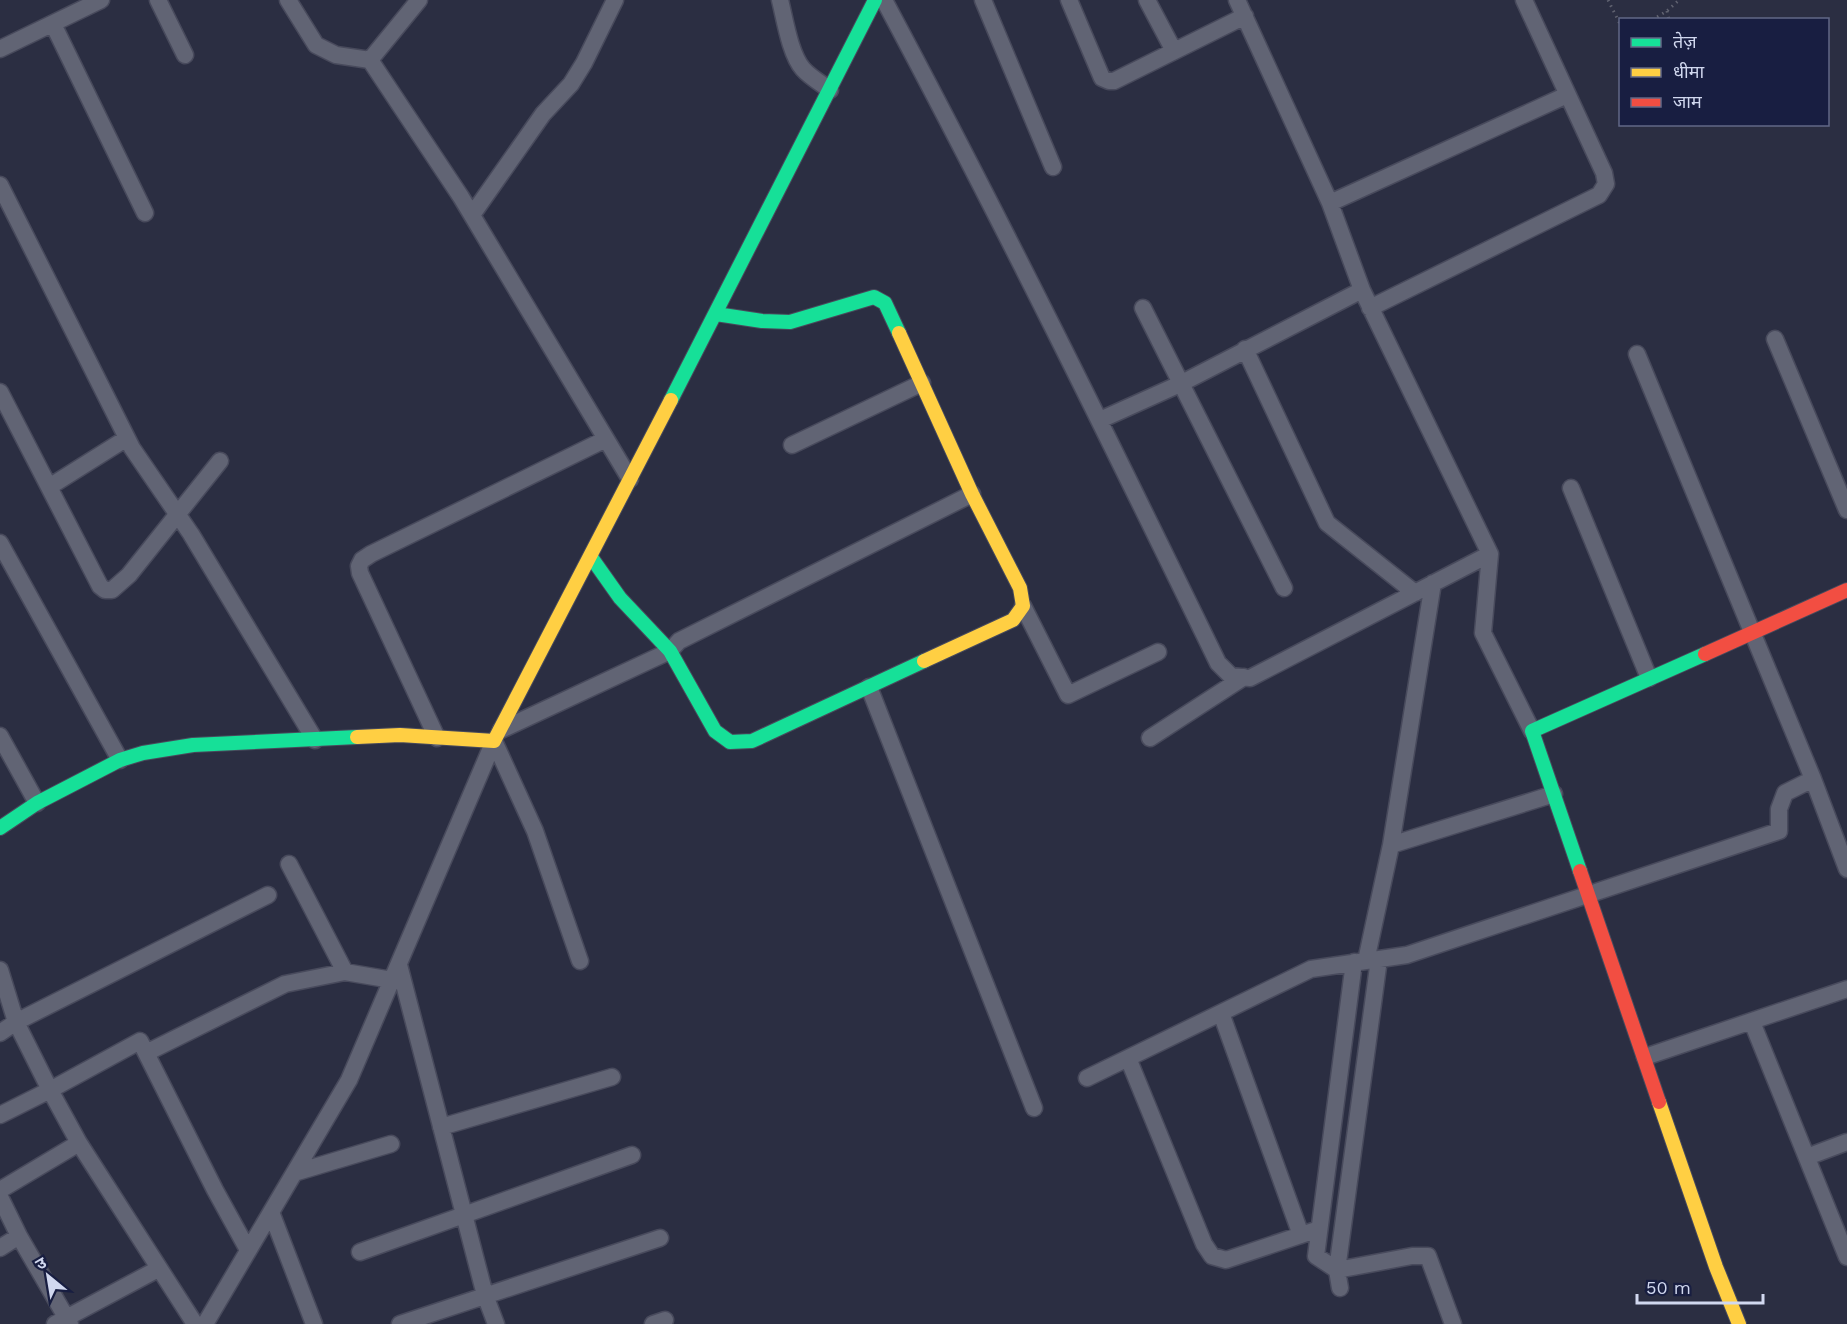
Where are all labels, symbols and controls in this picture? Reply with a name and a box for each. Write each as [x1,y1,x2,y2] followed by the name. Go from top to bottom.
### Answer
[1619,18,1829,126] legend
[1673,31,1697,52] text: तेज़
[1673,61,1704,82] text: धीमा
[1673,91,1703,112] text: जाम
[18,1246,78,1306] north arrow
[32,1253,50,1274] text: उ
[1637,1267,1763,1305] scale bar
[1646,1277,1691,1298] text: 50 m

